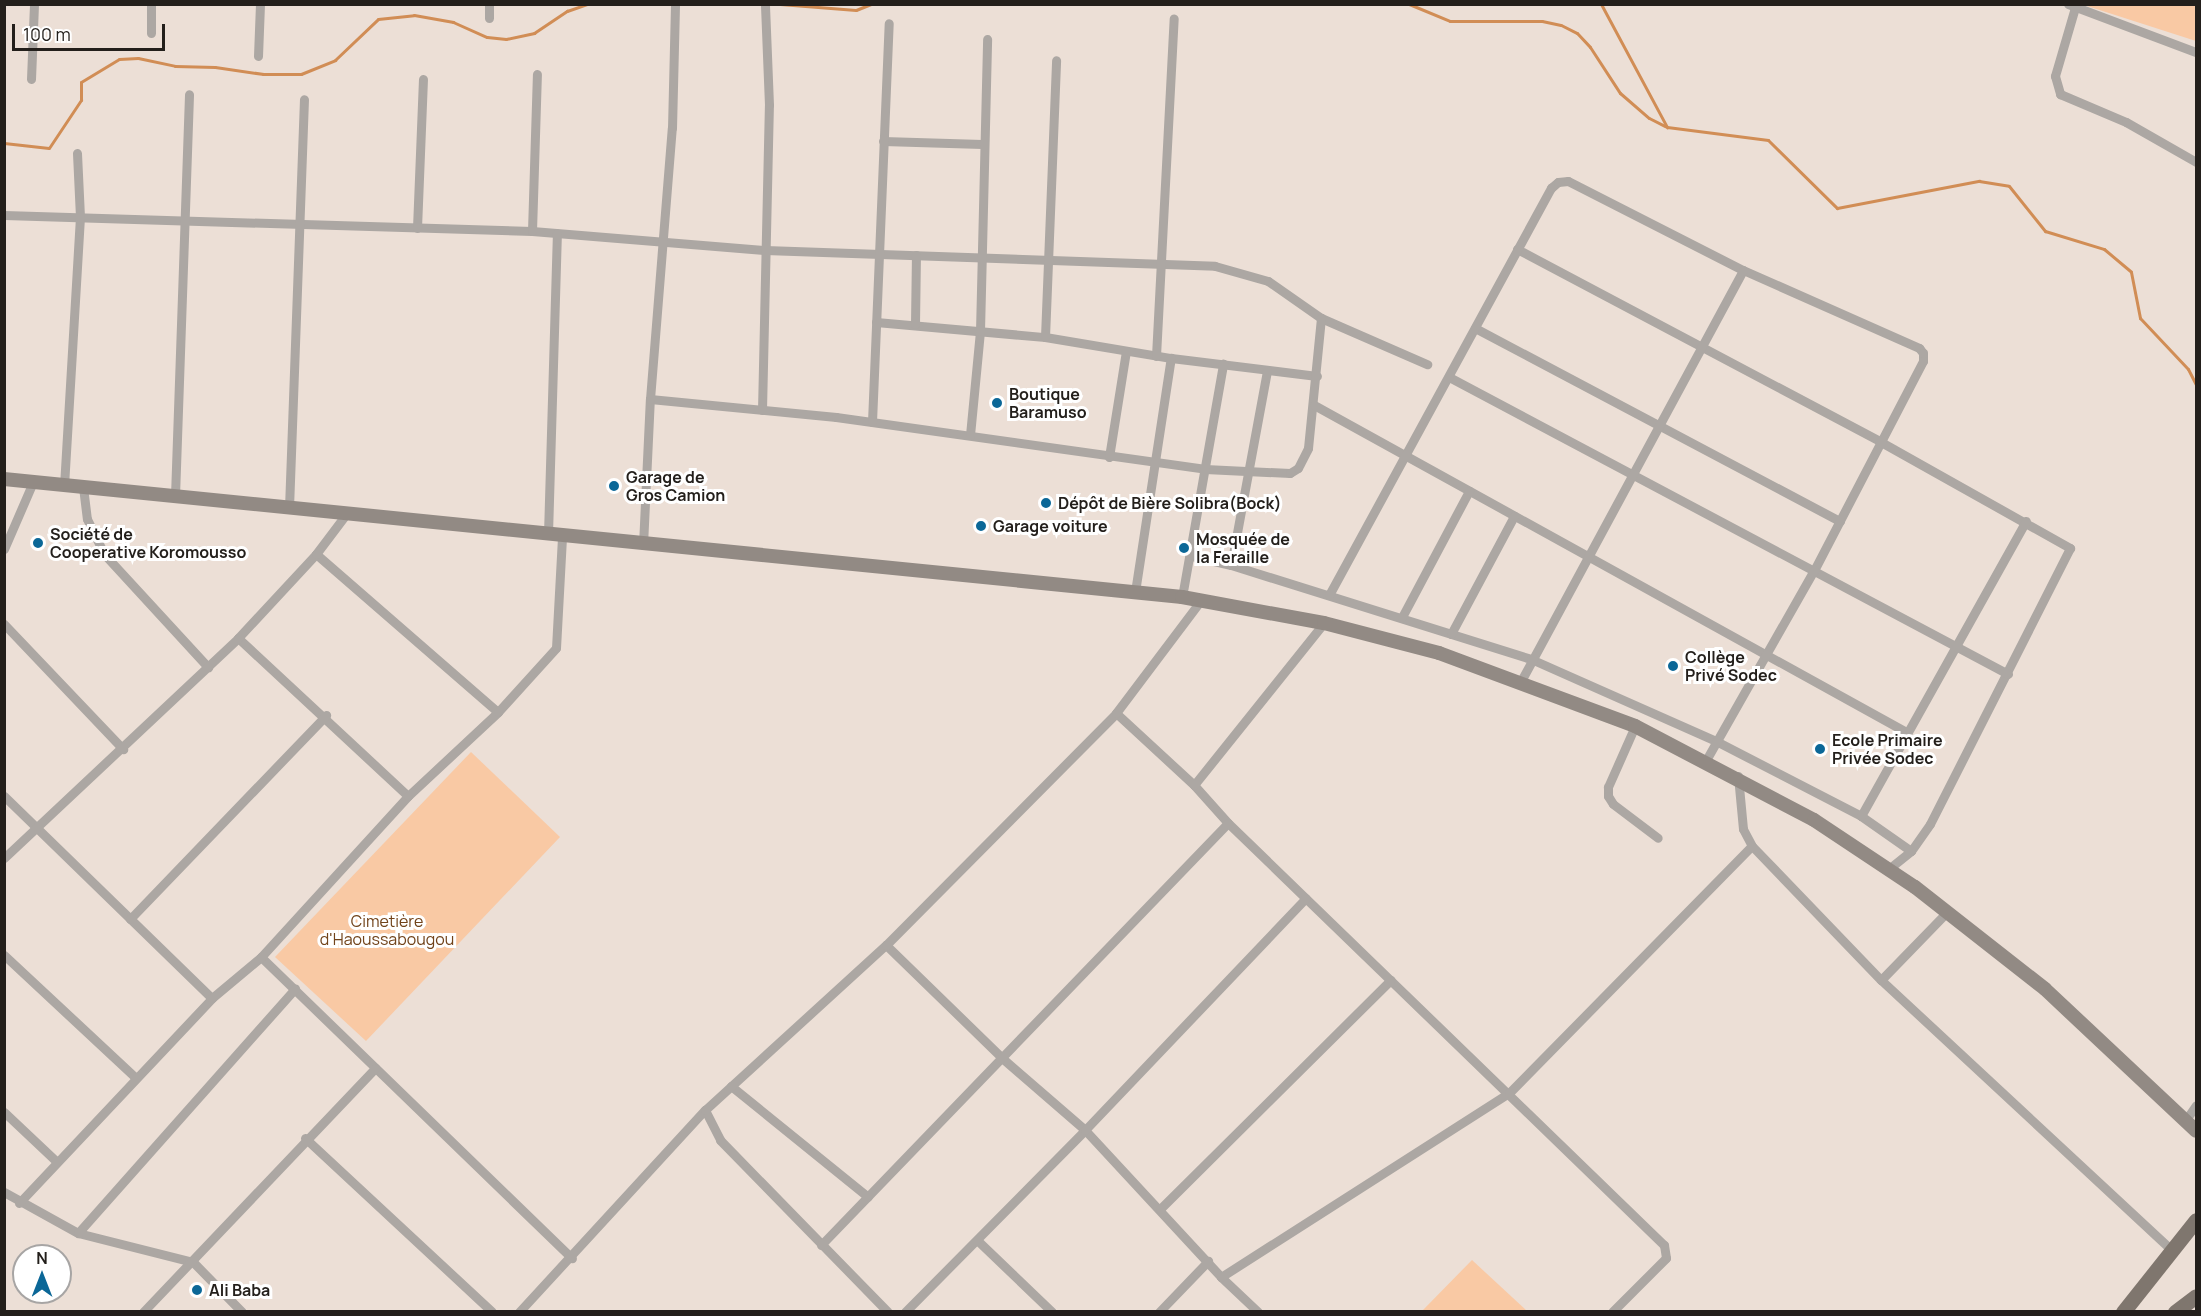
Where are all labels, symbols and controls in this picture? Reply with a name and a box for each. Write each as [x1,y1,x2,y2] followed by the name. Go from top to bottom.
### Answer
[15,12,168,50] scale bar
[23,22,71,46] text: 100 m
[1009,384,1087,422] place label: Boutique Baramuso
[990,396,1004,410] marker: Boutique Baramuso
[626,467,725,505] place label: Garage de Gros Camion
[607,479,621,493] marker: Garage de Gros Camion
[1058,493,1281,513] place label: Dépôt de Bière Solibra(Bock)
[1039,496,1053,510] marker: Dépôt de Bière Solibra(Bock)
[993,516,1108,536] place label: Garage voiture
[974,519,988,533] marker: Garage voiture
[50,524,246,562] place label: Société de Cooperative Koromousso
[1196,529,1290,567] place label: Mosquée de la Feraille
[31,536,45,550] marker: Société de Cooperative Koromousso
[1177,541,1191,555] marker: Mosquée de la Feraille
[1685,647,1777,685] place label: Collège Privé Sodec
[1666,659,1680,673] marker: Collège Privé Sodec
[1832,730,1943,768] place label: Ecole Primaire Privée Sodec
[1813,742,1827,756] marker: Ecole Primaire Privée Sodec
[320,911,454,949] park label: Cimetière d'Haoussabougou
[12,1244,72,1304] north arrow
[36,1247,48,1269] text: N
[209,1280,270,1300] place label: Ali Baba
[190,1283,204,1297] marker: Ali Baba

